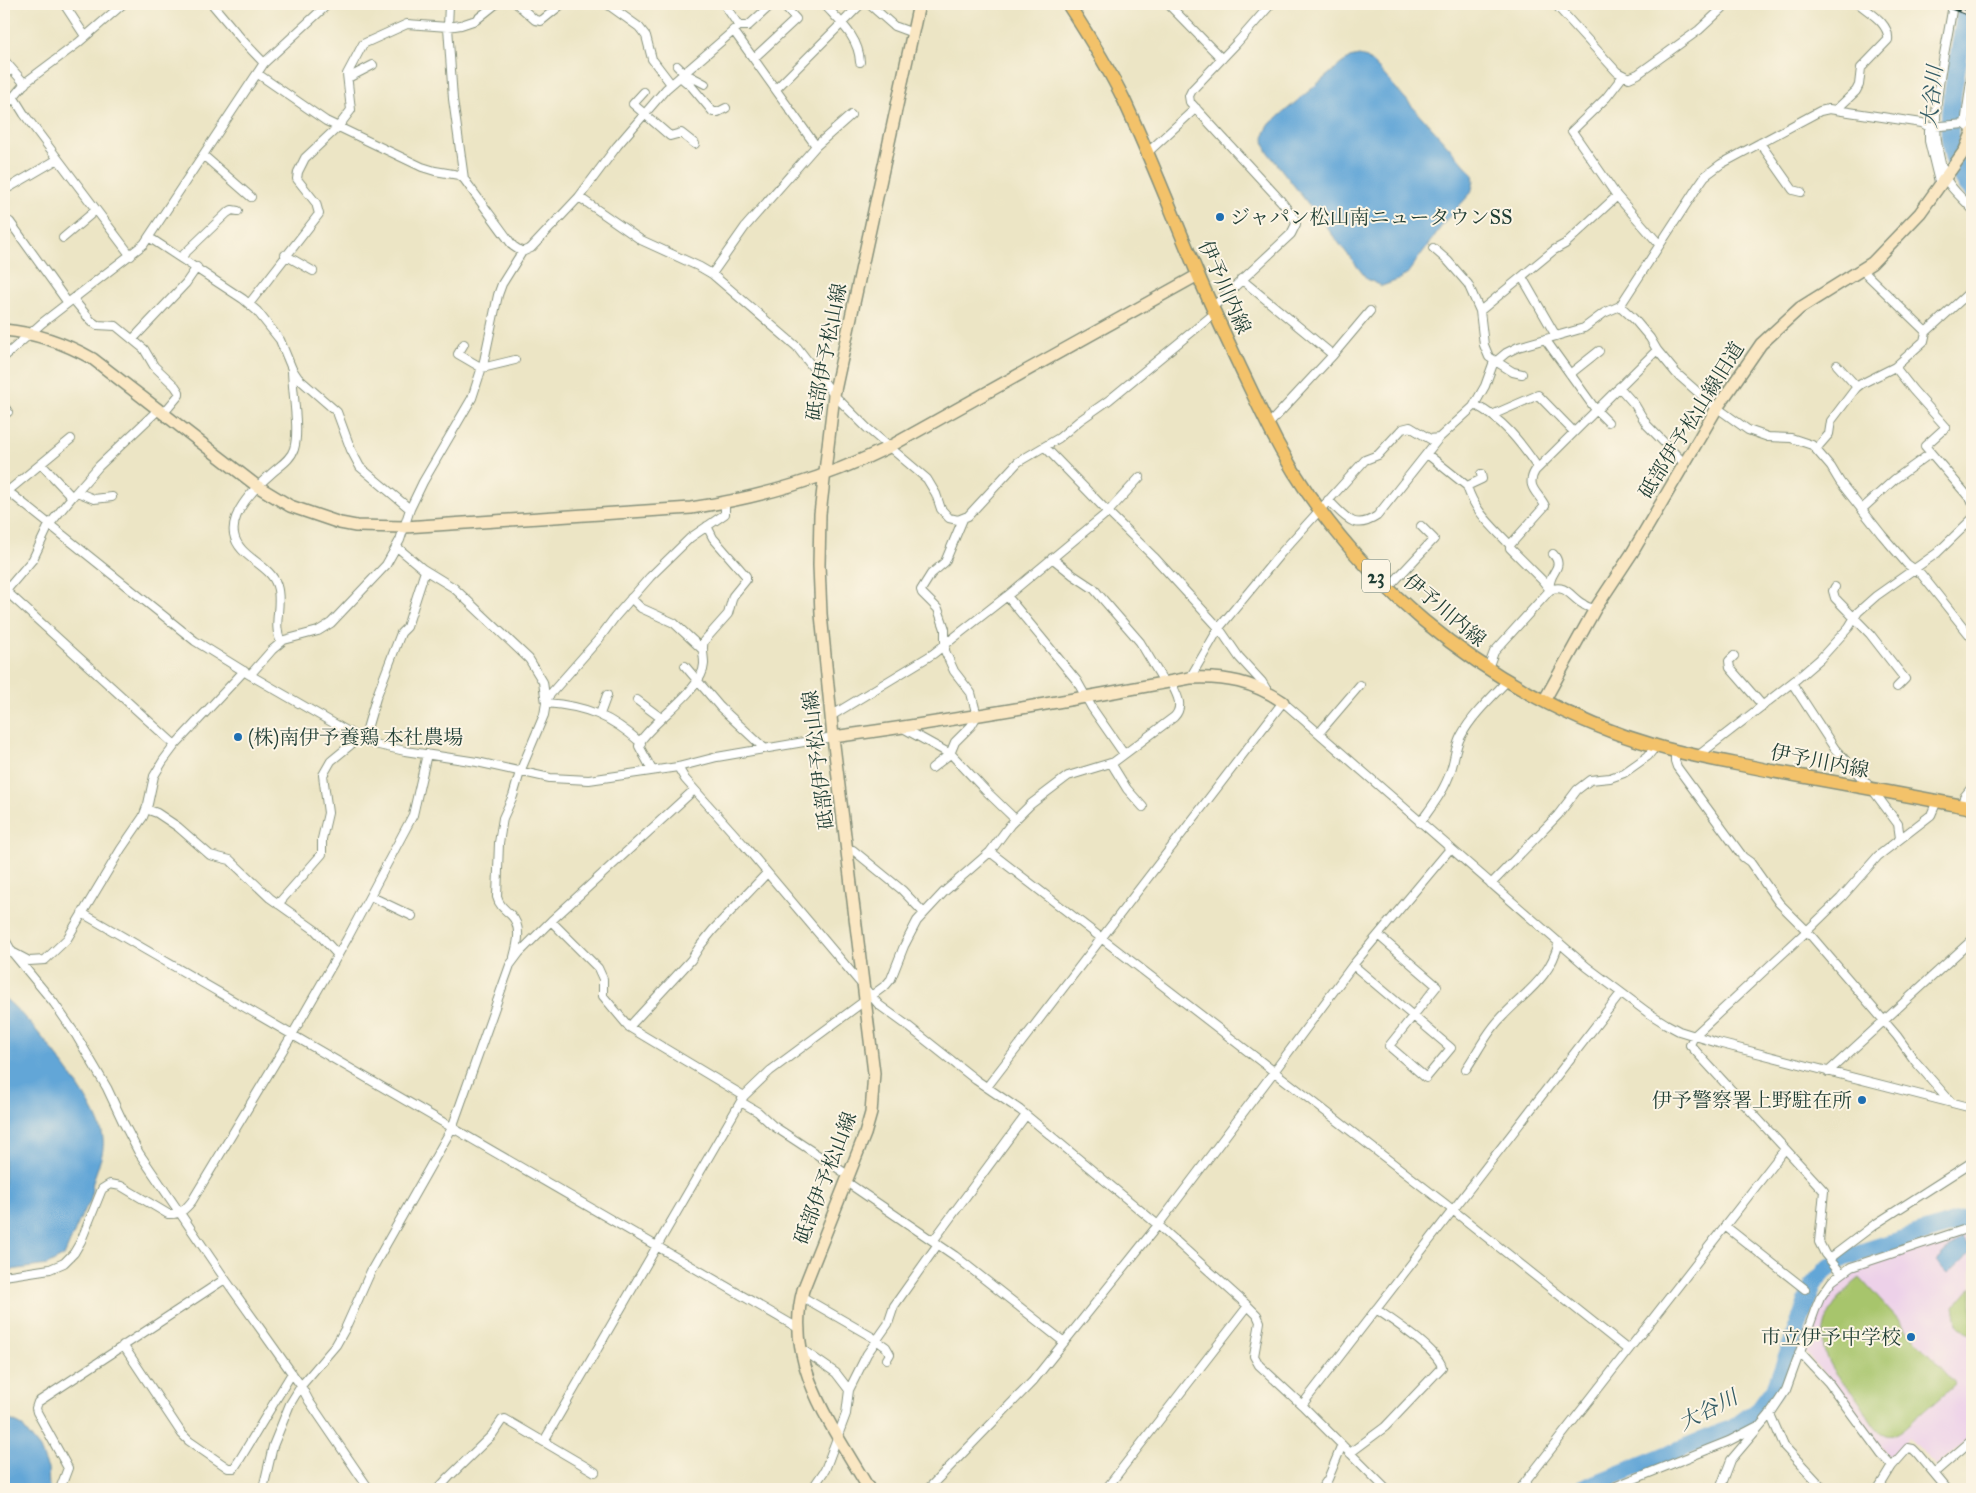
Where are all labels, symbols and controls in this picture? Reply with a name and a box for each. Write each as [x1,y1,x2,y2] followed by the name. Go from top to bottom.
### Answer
[1916,62,1948,130] water label: 大谷川
[1230,205,1513,229] place label: ジャパン松山南ニュータウンSS
[1214,211,1226,223] marker: ジャパン松山南ニュータウンSS
[1194,236,1256,338] street label: 伊予川内線
[801,281,851,423] street label: 砥部伊予松山線
[1633,337,1749,503] street label: 砥部伊予松山線旧道
[1362,560,1390,592] road number: 23
[1399,569,1491,651] street label: 伊予川内線
[798,689,838,831] street label: 砥部伊予松山線
[248,725,463,750] place label: (株)南伊予養鶏 本社農場
[232,731,244,743] marker: (株)南伊予養鶏 本社農場
[1769,740,1871,782] street label: 伊予川内線
[1652,1088,1852,1112] place label: 伊予警察署上野駐在所
[1856,1094,1868,1106] marker: 伊予警察署上野駐在所
[789,1108,861,1248] street label: 砥部伊予松山線
[1761,1325,1901,1349] place label: 市立伊予中学校
[1905,1331,1917,1343] marker: 市立伊予中学校
[1674,1383,1744,1436] water label: 大谷川

